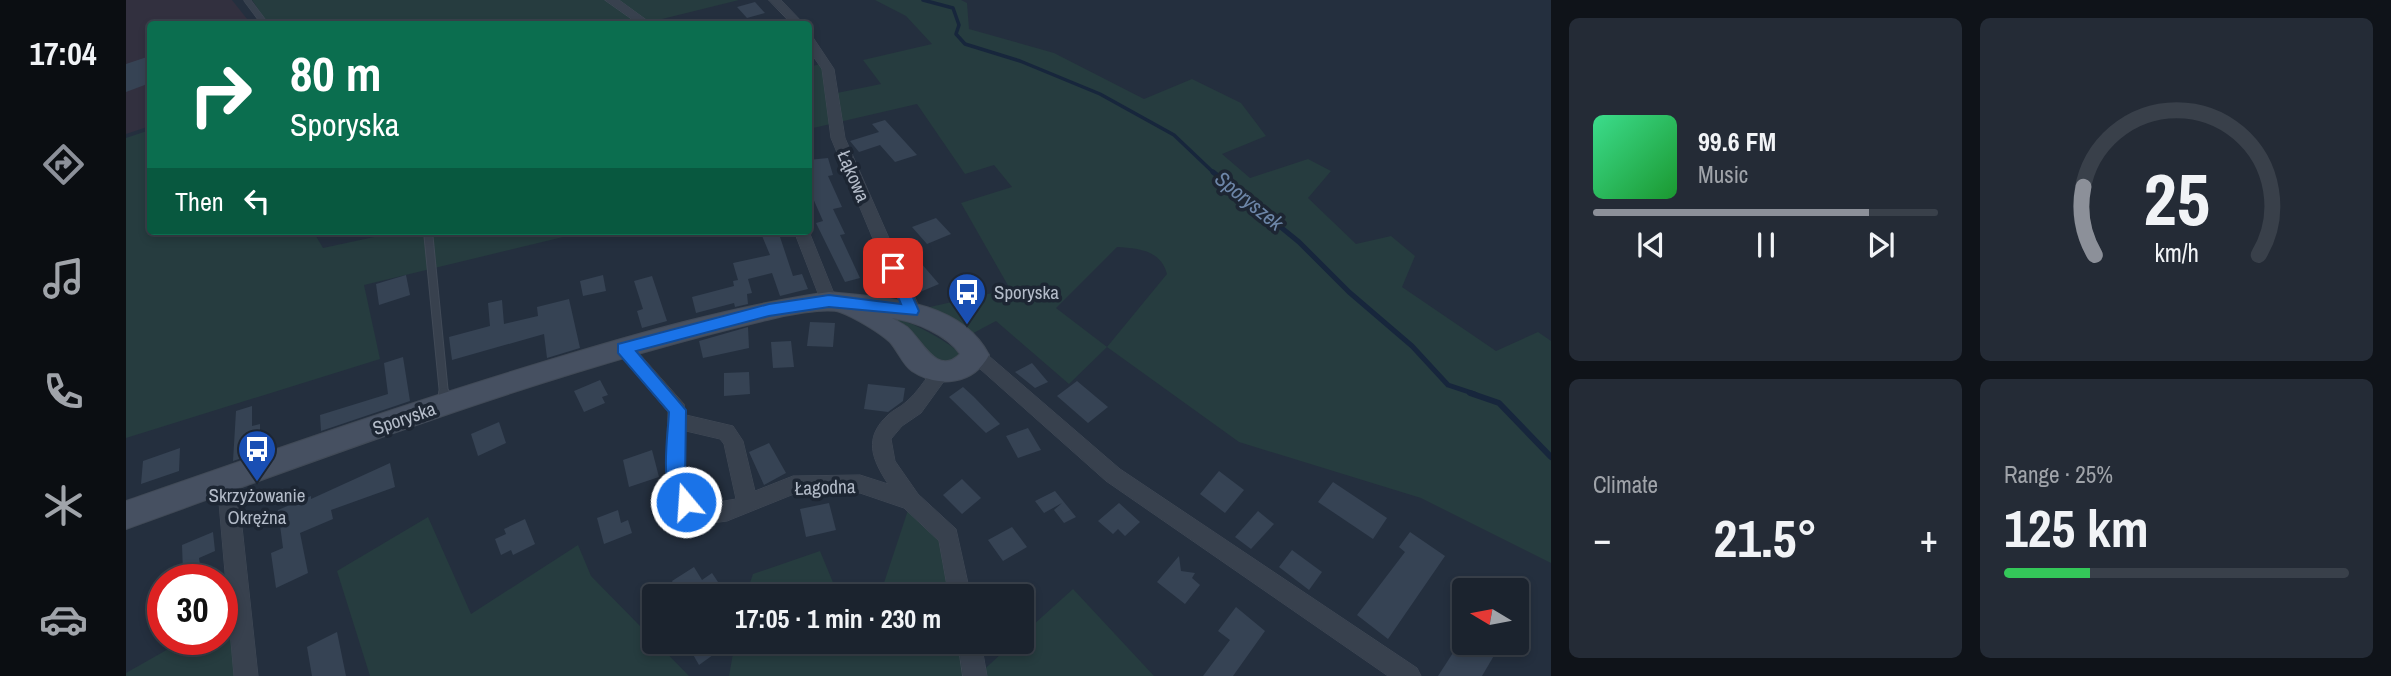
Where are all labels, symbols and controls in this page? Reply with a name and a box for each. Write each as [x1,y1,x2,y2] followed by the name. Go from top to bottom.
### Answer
[29,32,97,75] text: 17:04
[290,40,382,106] text: 80 m
[175,49,266,140] icon: right
[290,103,399,146] text: Sporyska
[1698,124,1776,159] text: 99.6 FM
[39,140,88,189] icon: directions
[832,146,877,206] street label: Łąkowa
[2143,151,2210,249] text: 25
[1698,159,1748,190] text: Music
[1209,164,1291,238] water label: Sporyszek
[238,182,276,220] icon: left
[175,184,224,219] text: Then
[1632,226,1670,264] icon: previous
[1747,226,1785,264] icon: pause
[1862,226,1900,264] icon: next
[2154,236,2199,270] text: km/h
[863,238,923,298] pin
[874,249,912,287] icon: arrive
[39,254,88,303] icon: music
[946,271,988,326] bus stop icon: Sporyska
[994,279,1059,305] place label: Sporyska
[39,367,88,416] icon: phone
[369,395,439,441] street label: Sporyska
[236,428,278,483] bus stop icon: Skrzyżowanie Okrężna
[2004,459,2113,490] text: Range · 25%
[649,465,723,539] position arrow
[1593,469,1658,500] text: Climate
[794,473,856,501] street label: Łagodna
[39,481,88,530] icon: climate
[209,482,305,530] place label: Skrzyżowanie Okrężna
[2004,493,2149,563] text: 125 km
[1714,503,1817,573] text: 21.5°
[1593,513,1611,564] text: −
[1920,513,1938,564] text: +
[147,564,238,655] speed limit sign: 30
[1452,578,1530,654] north arrow
[1452,578,1529,655] map controls
[39,595,88,644] icon: car
[735,601,941,636] text: 17:05 · 1 min · 230 m

